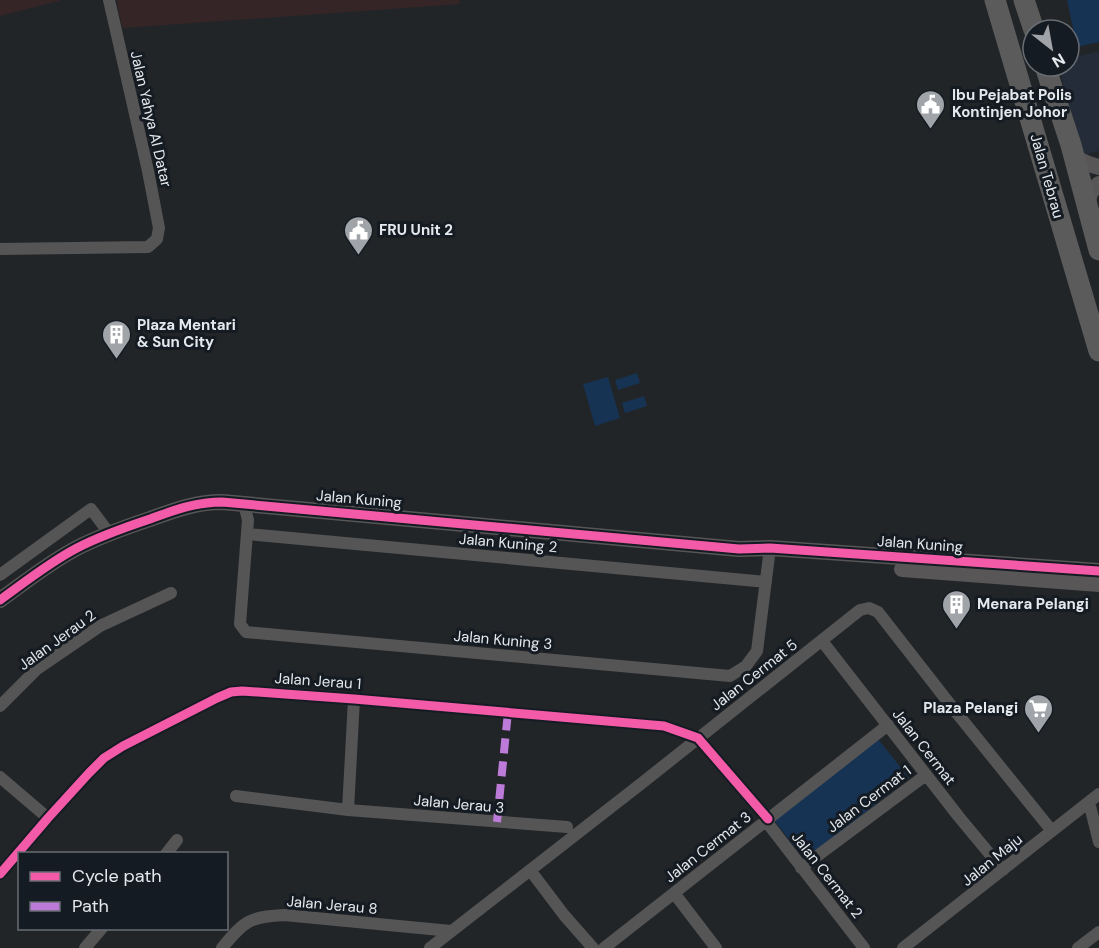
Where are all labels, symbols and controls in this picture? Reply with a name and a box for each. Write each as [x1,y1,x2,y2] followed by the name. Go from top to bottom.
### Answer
[1021,18,1081,78] north arrow
[1048,48,1069,72] text: N
[126,49,176,189] street label: Jalan Yahya Al Datar
[952,85,1072,122] place label: Ibu Pejabat Polis Kontinjen Johor
[915,88,947,130] public building icon: Ibu Pejabat Polis Kontinjen Johor
[1025,131,1069,221] street label: Jalan Tebrau
[342,214,374,256] public building icon: FRU Unit 2
[379,220,453,240] place label: FRU Unit 2
[137,315,236,352] place label: Plaza Mentari & Sun City
[100,318,132,360] building icon: Plaza Mentari & Sun City
[315,485,403,513] street label: Jalan Kuning
[458,529,558,557] street label: Jalan Kuning 2
[876,531,964,557] street label: Jalan Kuning
[940,588,972,630] building icon: Menara Pelangi
[977,594,1089,614] place label: Menara Pelangi
[14,605,100,675] street label: Jalan Jerau 2
[453,626,553,654] street label: Jalan Kuning 3
[706,635,802,715] street label: Jalan Cermat 5
[274,668,362,694] street label: Jalan Jerau 1
[1023,692,1055,734] supermarket icon: Plaza Pelangi
[923,698,1018,718] place label: Plaza Pelangi
[888,705,960,789] street label: Jalan Cermat
[823,761,915,837] street label: Jalan Cermat 1
[413,790,505,818] street label: Jalan Jerau 3
[661,807,755,887] street label: Jalan Cermat 3
[787,828,867,922] street label: Jalan Cermat 2
[957,829,1027,891] street label: Jalan Maju
[18,852,228,930] legend
[72,864,162,888] text: Cycle path
[286,891,378,919] street label: Jalan Jerau 8
[72,894,109,918] text: Path

